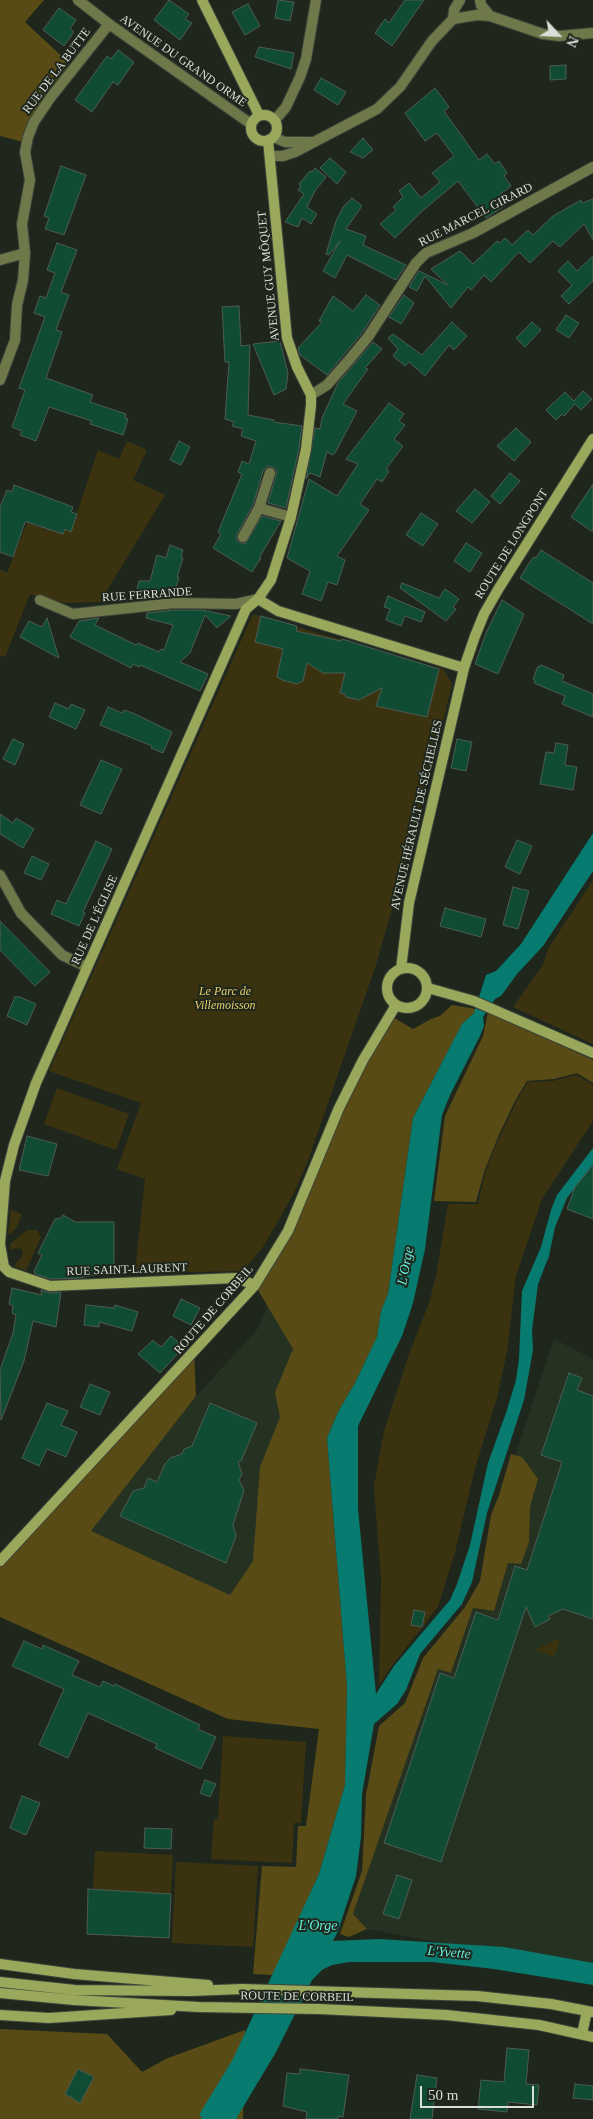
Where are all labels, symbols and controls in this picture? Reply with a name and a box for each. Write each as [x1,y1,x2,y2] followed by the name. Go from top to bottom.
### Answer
[533,10,583,60] north arrow
[117,12,249,110] street label: AVENUE DU GRAND ORME
[20,25,94,117] street label: RUE DE LA BUTTE
[563,34,581,49] text: N
[417,180,535,250] street label: RUE MARCEL GIRARD
[255,210,283,342] street label: AVENUE GUY MÔQUET
[472,486,552,602] street label: ROUTE DE LONGPONT
[101,585,193,605] street label: RUE FERRANDE
[388,719,446,911] street label: AVENUE HÉRAULT DE SÉCHELLES
[69,873,121,967] street label: RUE DE L'ÉGLISE
[194,985,256,1013] park label: Le Parc de Villemoisson
[394,1245,418,1287] water label: L'Orge
[66,1261,188,1279] street label: RUE SAINT-LAURENT
[171,1263,257,1357] street label: ROUTE DE CORBEIL
[298,1918,338,1934] water label: L'Orge
[426,1943,472,1963] water label: L'Yvette
[240,1989,354,2005] street label: ROUTE DE CORBEIL
[423,2076,537,2108] scale bar
[428,2087,458,2103] text: 50 m

